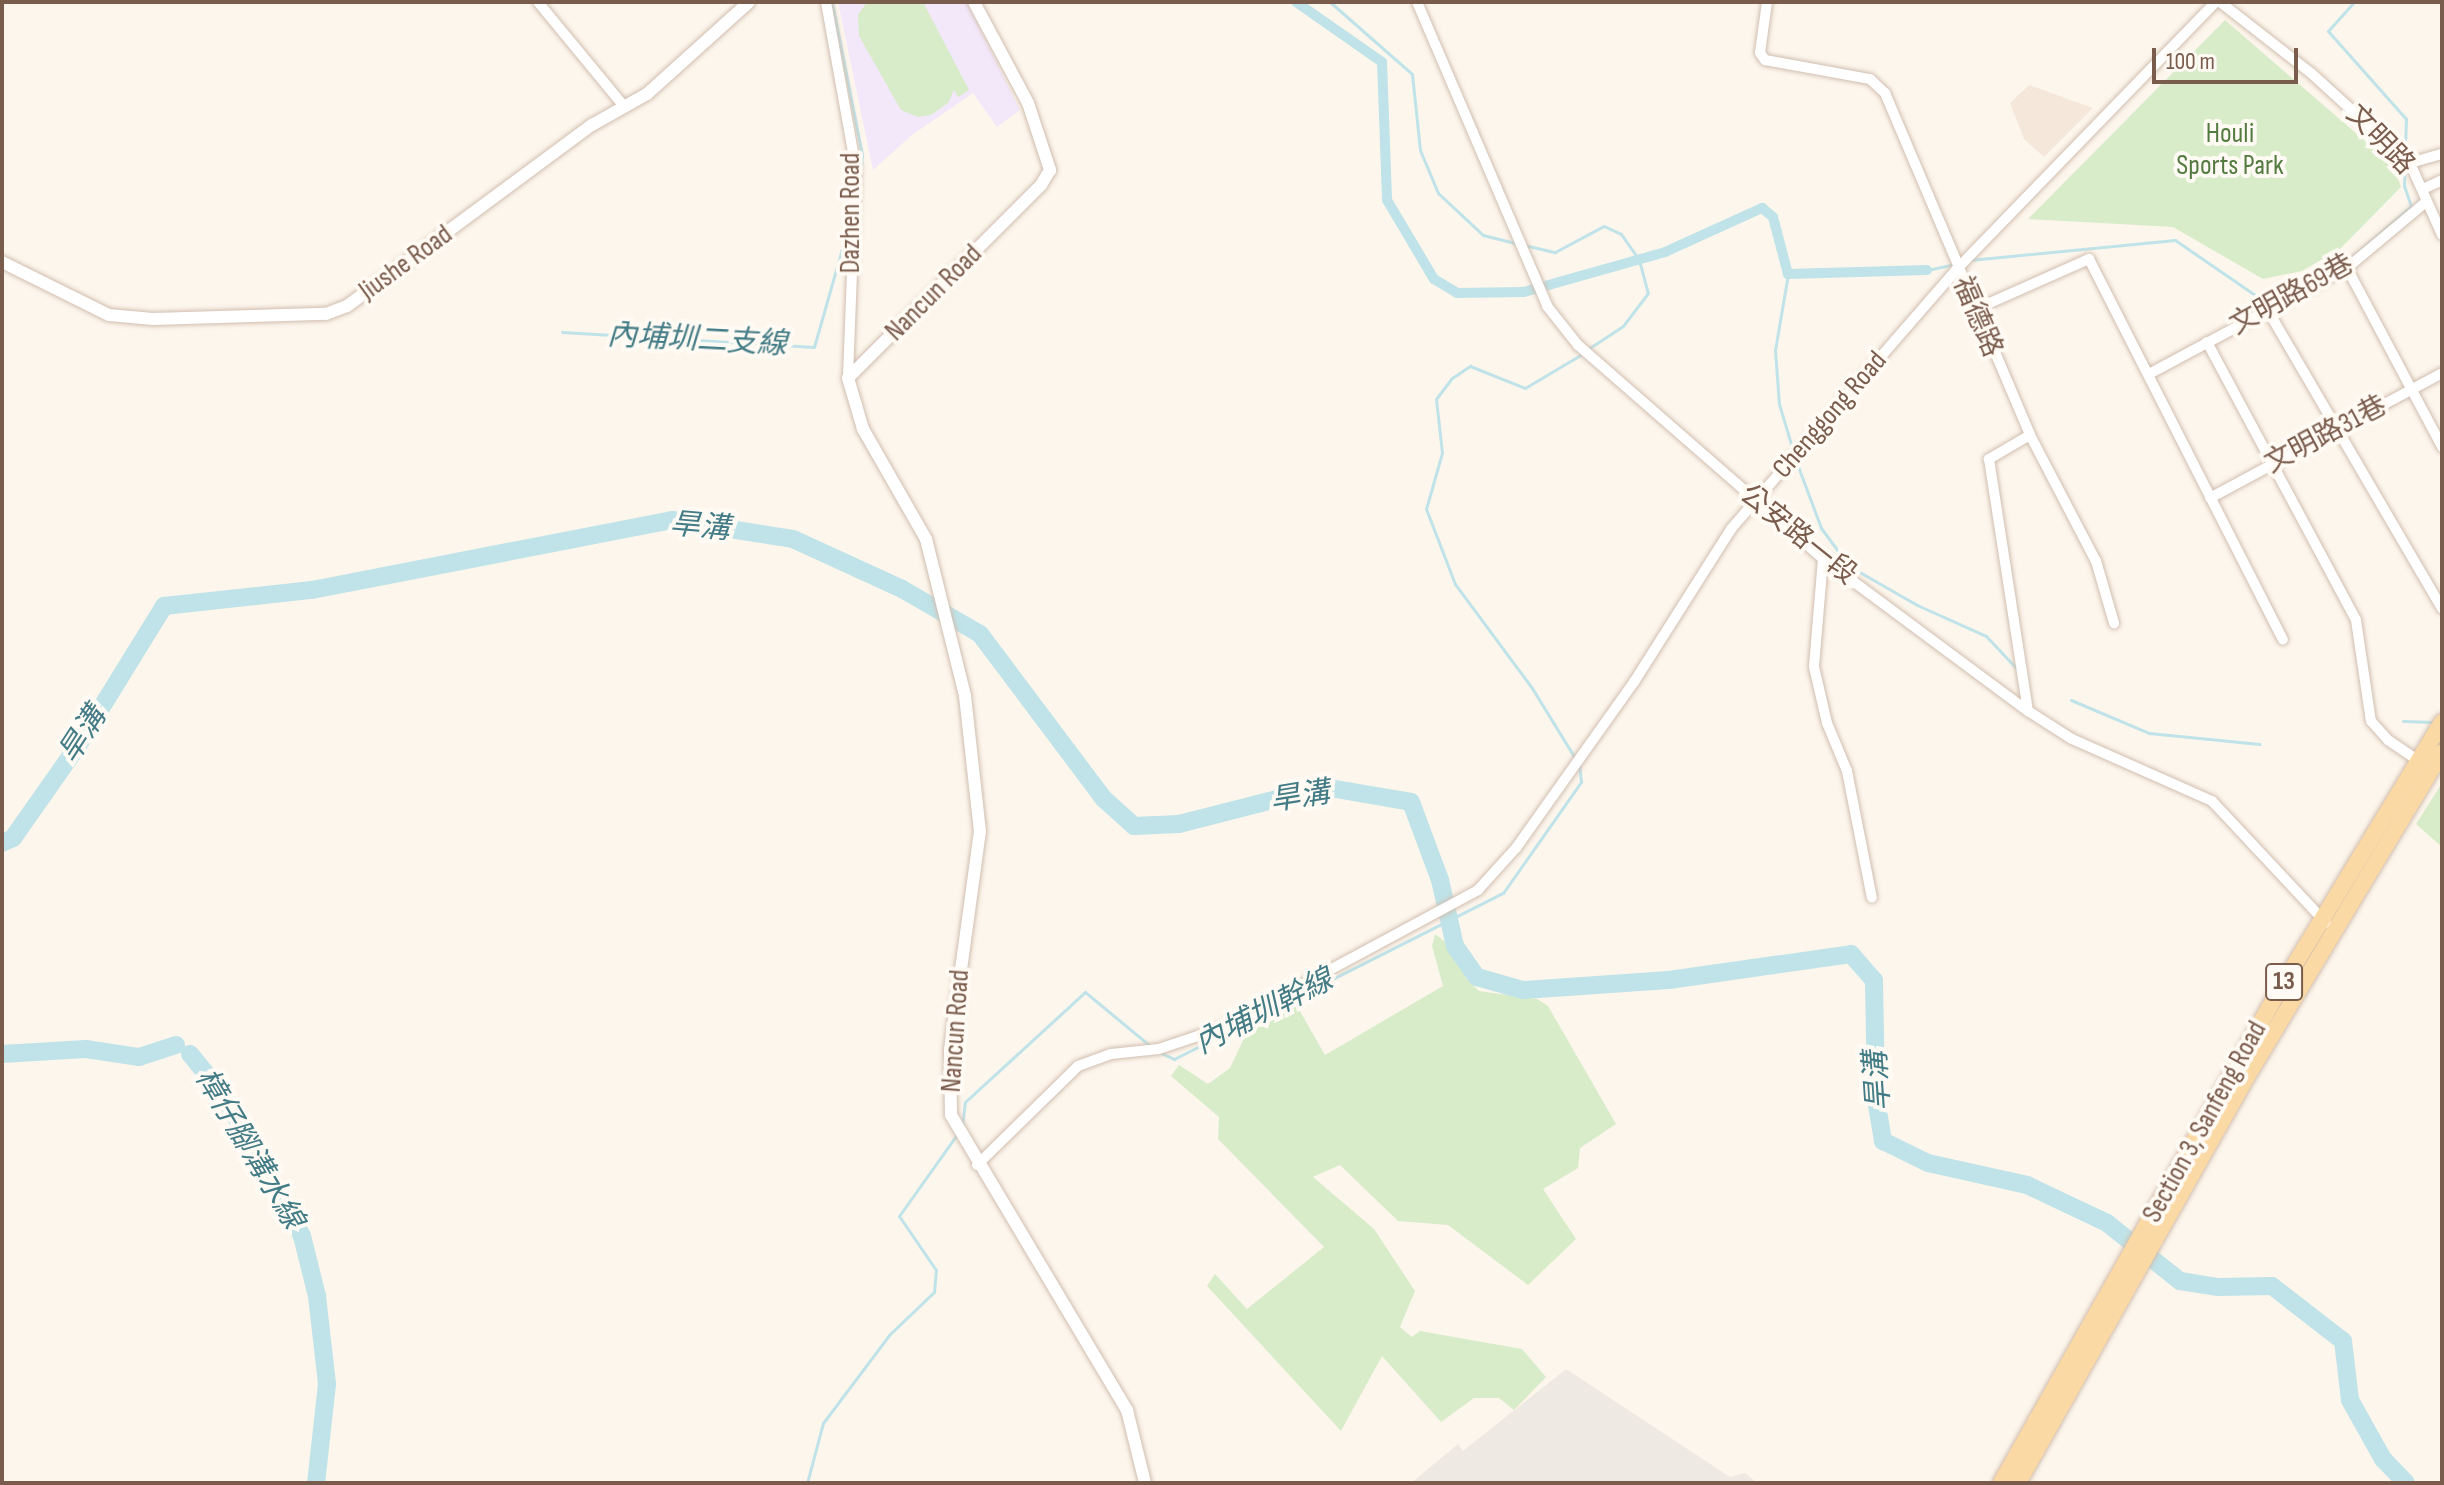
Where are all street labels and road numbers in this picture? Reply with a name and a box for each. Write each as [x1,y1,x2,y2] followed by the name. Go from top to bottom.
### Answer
[2339,98,2421,182] street label: 文明路
[834,153,868,273] street label: Dazhen Road
[353,218,459,308] street label: Jiushe Road
[879,238,989,348] street label: Nancun Road
[2224,247,2360,343] street label: 文明路69巷
[1945,272,2009,362] street label: 福德路
[1766,345,1894,485] street label: Chenggong Road
[2259,389,2393,481] street label: 文明路31巷
[1733,478,1863,592] street label: 公安路一段
[2264,960,2304,1004] road number: 13
[935,968,977,1094] street label: Nancun Road
[2136,1015,2274,1229] street label: Section 3, Sanfeng Road

